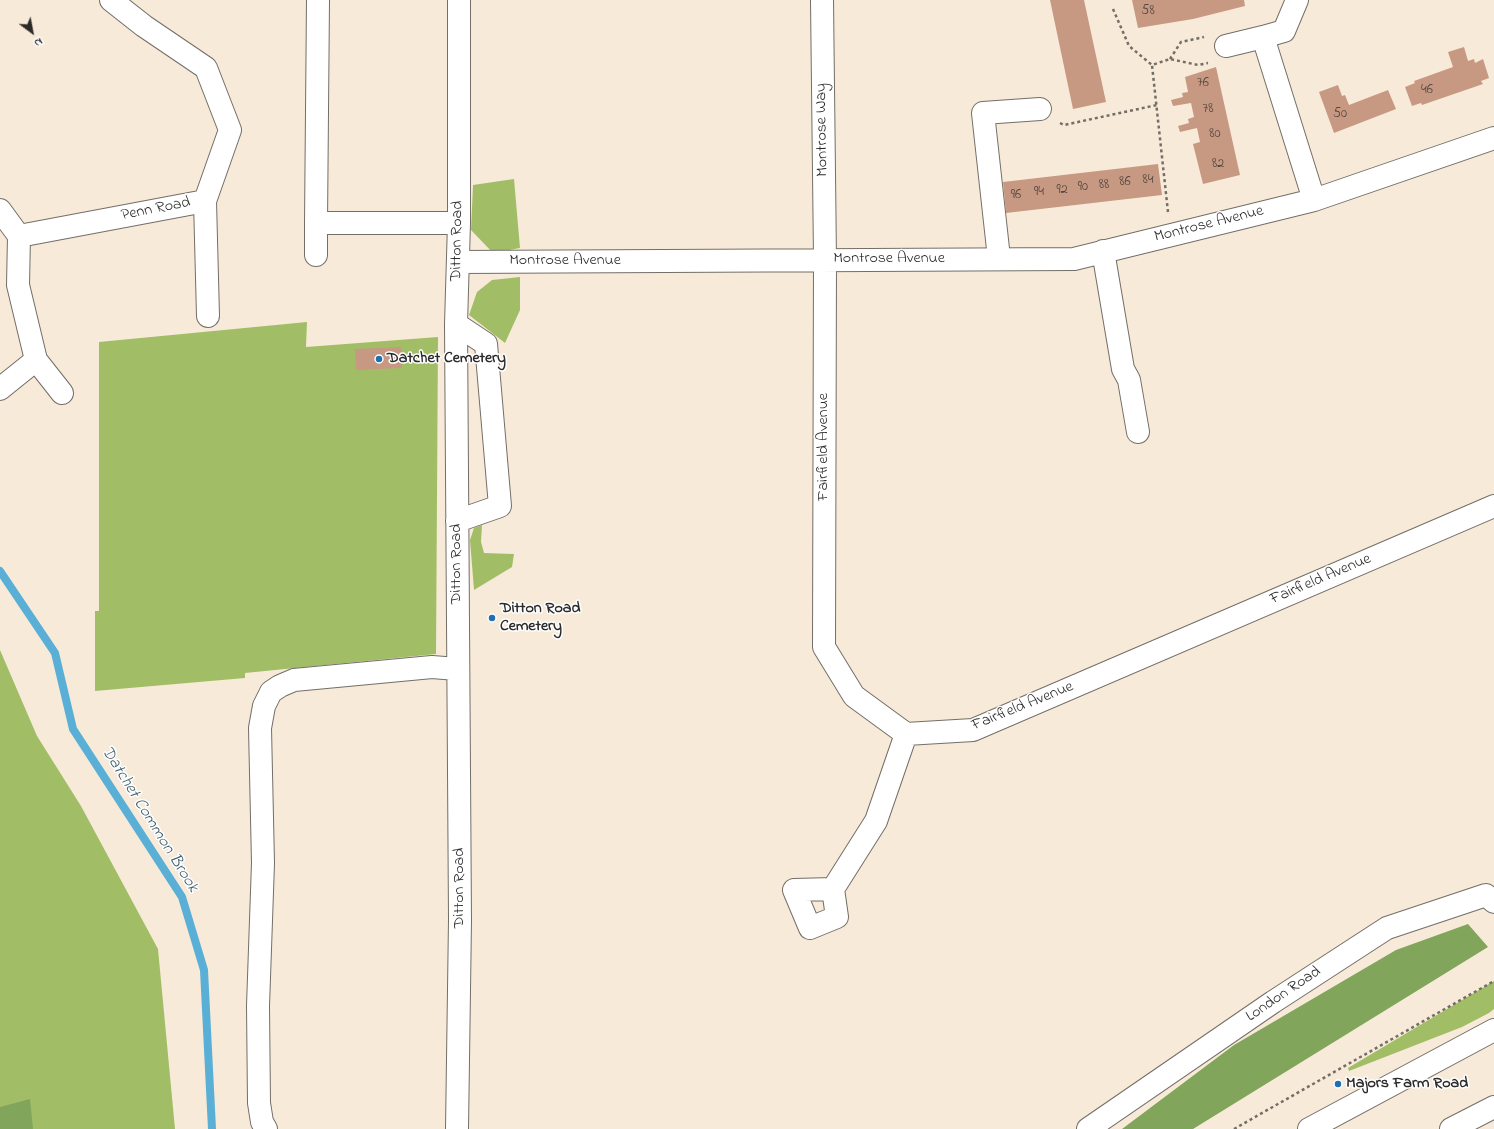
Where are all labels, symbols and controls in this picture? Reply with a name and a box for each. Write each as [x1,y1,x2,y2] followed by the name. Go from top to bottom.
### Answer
[1141,4,1155,20] house number: 58
[12,12,52,52] north arrow
[31,33,46,51] text: N
[1197,76,1209,92] house number: 76
[813,83,833,177] street label: Montrose Way
[1421,83,1433,99] house number: 46
[1202,102,1214,118] house number: 78
[1333,107,1347,123] house number: 50
[1209,127,1221,143] house number: 80
[1212,157,1224,173] house number: 82
[1142,173,1154,189] house number: 84
[1119,175,1131,191] house number: 86
[1099,178,1109,194] house number: 88
[1078,180,1088,196] house number: 90
[1056,183,1068,199] house number: 92
[1034,185,1044,201] house number: 94
[1011,188,1021,204] house number: 96
[120,194,192,226] street label: Penn Road
[448,201,468,281] street label: Ditton Road
[1152,202,1266,248] street label: Montrose Avenue
[833,249,945,269] street label: Montrose Avenue
[509,251,621,271] street label: Montrose Avenue
[387,349,506,369] place label: Datchet Cemetery
[374,354,384,364] marker: Datchet Cemetery
[814,393,834,501] street label: Fairfield Avenue
[447,524,467,604] street label: Ditton Road
[1268,550,1374,610] street label: Fairfield Avenue
[500,599,580,637] place label: Ditton Road Cemetery
[487,613,497,623] marker: Ditton Road Cemetery
[969,678,1077,736] street label: Fairfield Avenue
[96,743,202,897] water label: Datchet Common Brook
[450,848,470,928] street label: Ditton Road
[1243,963,1325,1027] street label: London Road
[1346,1074,1468,1094] place label: Majors Farm Road
[1333,1079,1343,1089] marker: Majors Farm Road

